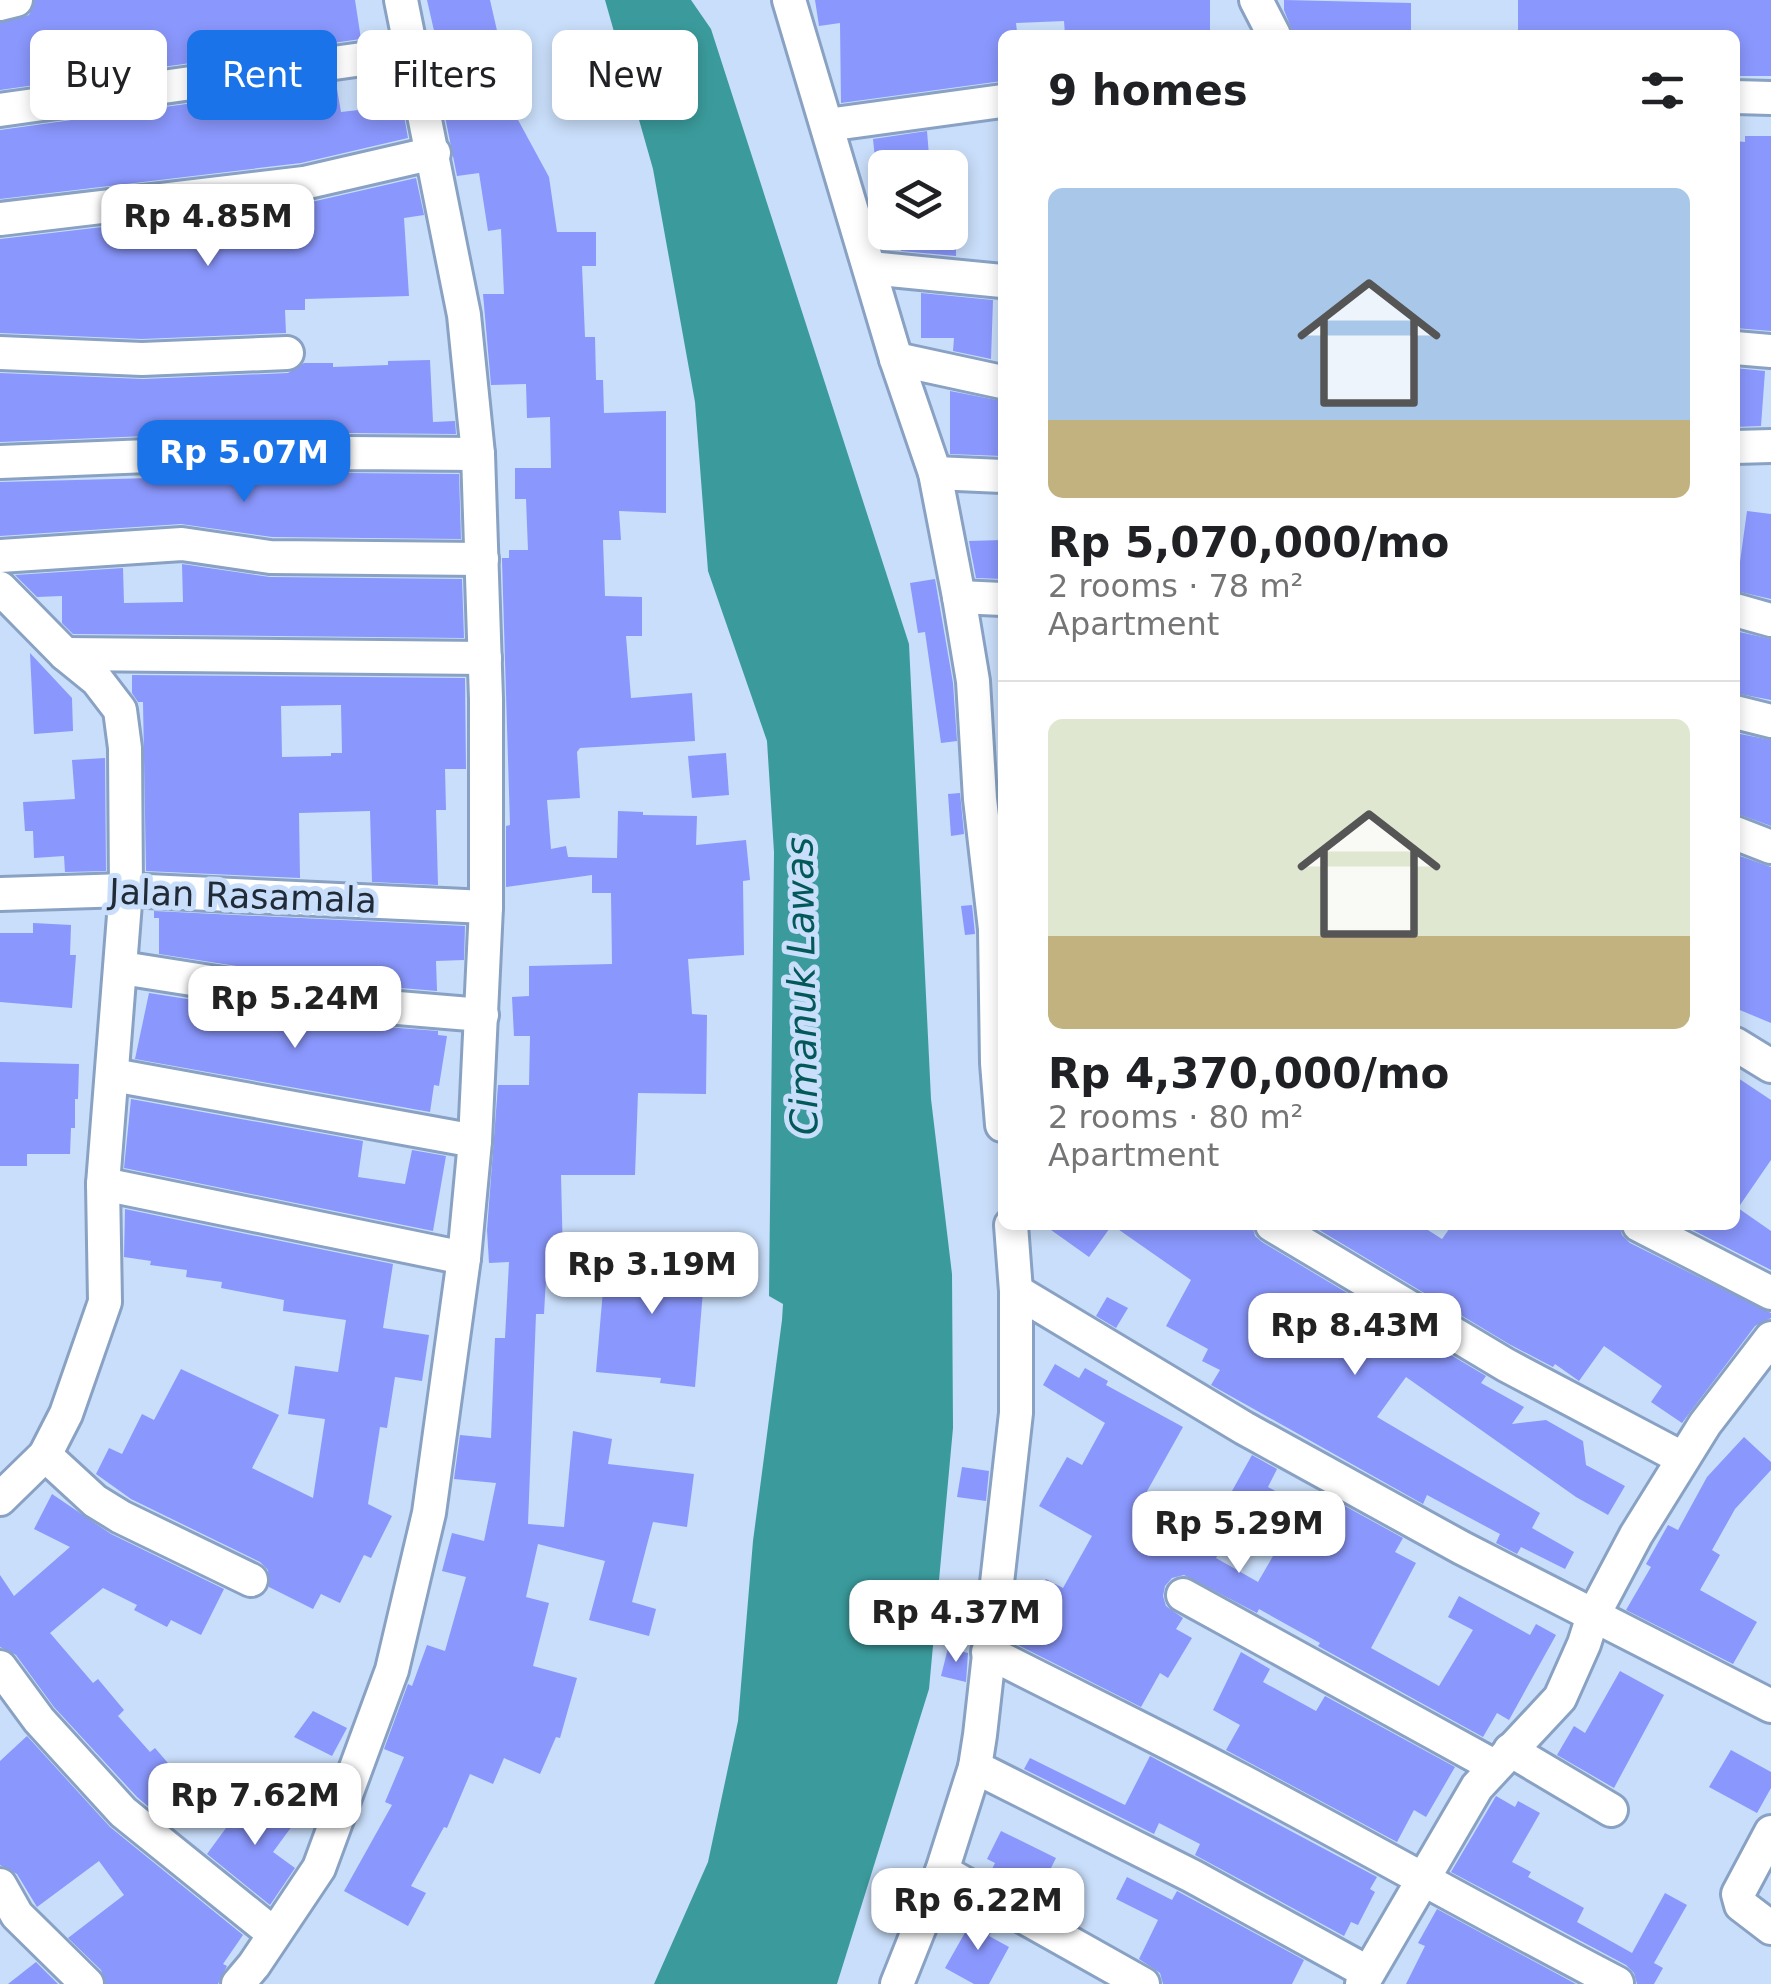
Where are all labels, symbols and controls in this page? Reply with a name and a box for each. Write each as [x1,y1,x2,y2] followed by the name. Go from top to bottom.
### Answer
[30,30,167,120] chip: Buy
[187,30,337,120] chip: Rent
[357,30,532,120] chip: Filters
[552,30,698,120] chip: New
[1635,63,1690,118] icon: filters
[1048,66,1248,115] text: 9 homes
[868,150,968,250] map controls
[868,150,968,250] button: layers
[105,184,311,269] pin: Rp 4.85M
[123,197,293,235] text: Rp 4.85M
[1279,253,1459,433] icon: home
[141,420,347,505] pin: Rp 5.07M
[159,433,329,471] text: Rp 5.07M
[1048,518,1449,567] text: Rp 5,070,000/mo
[1048,567,1303,605] text: 2 rooms · 78 m²
[1048,605,1219,643] text: Apartment
[1279,784,1459,964] icon: home
[777,836,827,1136] water label: Cimanuk Lawas
[107,871,377,921] street label: Jalan Rasamala
[192,966,398,1051] pin: Rp 5.24M
[210,979,380,1017] text: Rp 5.24M
[1048,1049,1449,1098] text: Rp 4,370,000/mo
[1048,1098,1303,1136] text: 2 rooms · 80 m²
[1048,1136,1219,1174] text: Apartment
[549,1232,755,1317] pin: Rp 3.19M
[567,1245,737,1283] text: Rp 3.19M
[1252,1293,1458,1378] pin: Rp 8.43M
[1270,1306,1440,1344] text: Rp 8.43M
[1136,1491,1342,1576] pin: Rp 5.29M
[1154,1504,1324,1542] text: Rp 5.29M
[853,1580,1059,1665] pin: Rp 4.37M
[871,1593,1041,1631] text: Rp 4.37M
[152,1763,358,1848] pin: Rp 7.62M
[170,1776,340,1814] text: Rp 7.62M
[875,1868,1081,1953] pin: Rp 6.22M
[893,1881,1063,1919] text: Rp 6.22M

